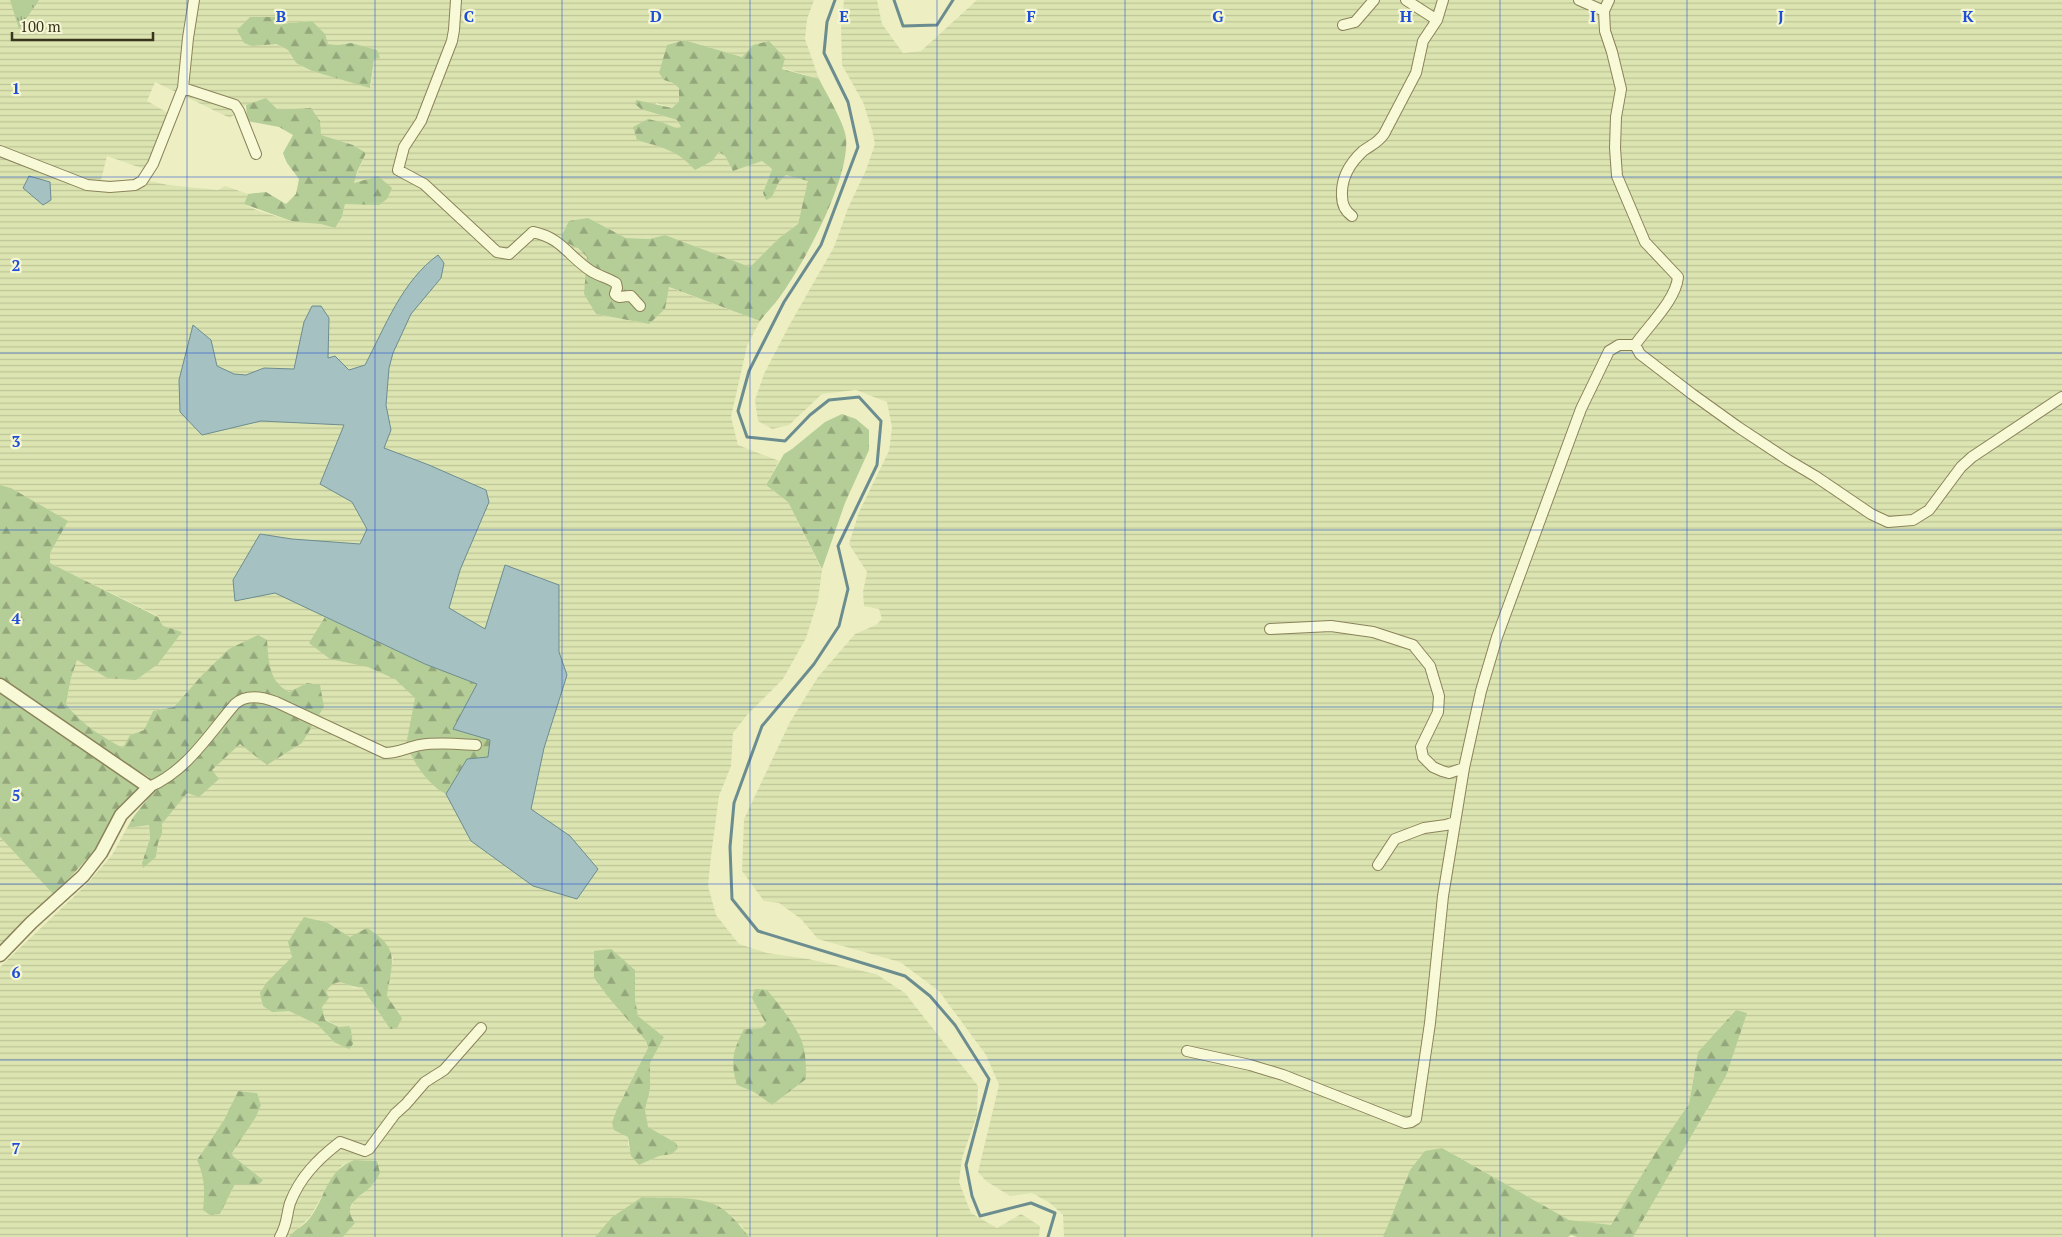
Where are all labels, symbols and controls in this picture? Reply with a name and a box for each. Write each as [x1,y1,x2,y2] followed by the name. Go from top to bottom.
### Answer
[276,5,286,27] text: B
[464,5,474,27] text: C
[650,5,662,27] text: D
[839,5,849,27] text: E
[1026,5,1036,27] text: F
[1212,5,1224,27] text: G
[1400,5,1412,27] text: H
[1590,5,1596,27] text: I
[1778,5,1784,27] text: J
[1962,5,1974,27] text: K
[12,10,154,42] scale bar
[20,16,61,36] text: 100 m
[11,77,21,99] text: 1
[11,254,21,276] text: 2
[11,430,21,452] text: 3
[11,607,21,629] text: 4
[11,784,21,806] text: 5
[11,961,21,983] text: 6
[11,1137,21,1159] text: 7

